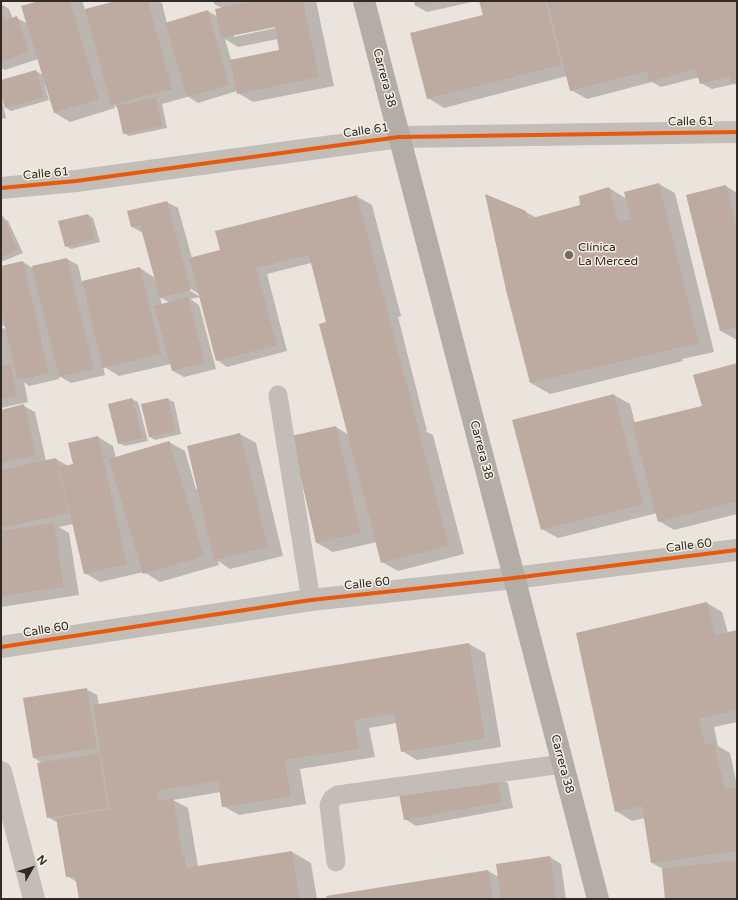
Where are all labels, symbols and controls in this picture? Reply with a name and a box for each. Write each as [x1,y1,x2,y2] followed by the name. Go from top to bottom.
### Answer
[369,47,399,109] street label: Carrera 38
[668,114,714,130] street label: Calle 61
[342,121,390,141] street label: Calle 61
[22,165,70,183] street label: Calle 61
[578,241,638,269] place label: Clínica La Merced
[563,249,575,261] marker: Clínica La Merced
[466,419,496,481] street label: Carrera 38
[665,536,713,556] street label: Calle 60
[343,574,391,594] street label: Calle 60
[22,619,70,641] street label: Calle 60
[547,733,577,795] street label: Carrera 38
[12,848,52,888] north arrow
[34,853,50,868] text: N

